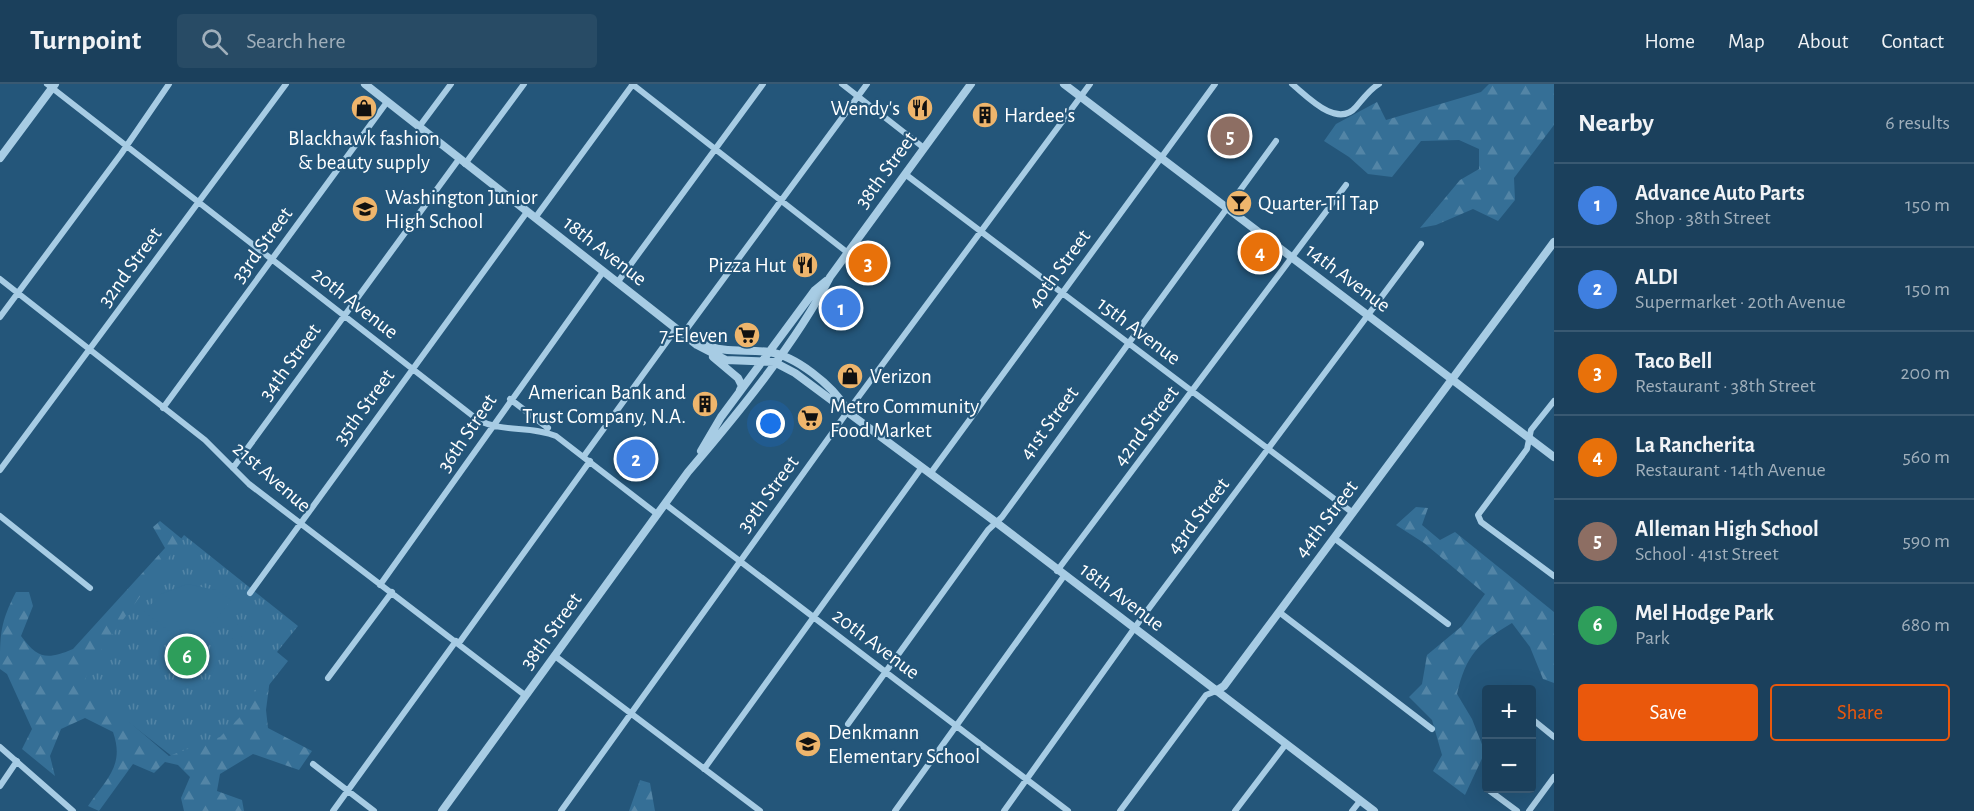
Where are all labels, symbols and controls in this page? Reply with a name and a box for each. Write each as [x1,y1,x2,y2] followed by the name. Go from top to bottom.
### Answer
[177,14,597,68] search box
[198,25,231,58] icon: search
[30,27,141,55] text: Turnpoint
[246,30,346,52] text: Search here
[1644,31,1695,52] text: Home
[1728,31,1765,52] text: Map
[1798,31,1848,52] text: About
[1881,31,1944,52] text: Contact
[349,93,379,123] shop icon: Blackhawk fashion & beauty supply
[905,93,935,123] restaurant icon: Wendy's
[831,98,900,119] place label: Wendy's
[970,100,1000,130] building icon: Hardee's
[1004,105,1075,126] place label: Hardee's
[1578,110,1654,136] text: Nearby
[1210,113,1250,158] pin: 5
[1885,113,1950,133] text: 6 results
[288,128,440,173] place label: Blackhawk fashion & beauty supply
[851,128,921,212] street label: 38th Street
[1635,182,1805,204] text: Advance Auto Parts
[385,187,538,232] place label: Washington Junior High School
[1224,188,1254,218] bar icon: Quarter-Til Tap
[1258,193,1379,214] place label: Quarter-Til Tap
[350,194,380,224] school or university icon: Washington Junior High School
[1594,195,1601,215] text: 1
[1905,195,1950,215] text: 150 m
[228,203,296,287] street label: 33rd Street
[1635,208,1771,228] text: Shop · 38th Street
[559,212,651,290] street label: 18th Avenue
[94,223,166,311] street label: 32nd Street
[1024,225,1095,312] street label: 40th Street
[1240,230,1280,274] pin: 4
[848,240,888,285] pin: 3
[1302,240,1394,316] street label: 14th Avenue
[790,250,820,280] restaurant icon: Pizza Hut
[708,255,786,276] place label: Pizza Hut
[308,263,402,343] street label: 20th Avenue
[1635,266,1679,288] text: ALDI
[1593,279,1602,299] text: 2
[1905,279,1950,299] text: 150 m
[822,286,860,330] pin: 1
[1635,292,1846,312] text: Supermarket · 20th Avenue
[1093,293,1185,369] street label: 15th Avenue
[255,319,325,404] street label: 34th Street
[732,320,762,350] supermarket icon: 7-Eleven
[659,325,728,346] place label: 7-Eleven
[1635,350,1712,372] text: Taco Bell
[835,361,865,391] shop icon: Verizon
[1593,363,1602,383] text: 3
[1900,363,1950,383] text: 200 m
[330,365,399,449] street label: 35th Street
[870,366,932,387] place label: Verizon
[1635,376,1816,396] text: Restaurant · 38th Street
[522,382,686,427] place label: American Bank and Trust Company, N.A.
[1016,382,1083,463] street label: 41st Street
[1109,382,1183,470] street label: 42nd Street
[690,389,720,419] building icon: American Bank and Trust Company, N.A.
[433,390,501,476] street label: 36th Street
[830,396,979,441] place label: Metro Community Food Market
[795,403,825,433] supermarket icon: Metro Community Food Market
[756,409,785,438] your location
[1635,434,1755,456] text: La Rancherita
[616,436,656,482] pin: 2
[229,438,315,516] street label: 21st Avenue
[1592,447,1603,467] text: 4
[1902,447,1950,467] text: 560 m
[733,452,803,536] street label: 39th Street
[1635,460,1826,480] text: Restaurant · 14th Avenue
[1163,474,1233,558] street label: 43rd Street
[1290,476,1362,562] street label: 44th Street
[1635,518,1819,540] text: Alleman High School
[1593,531,1602,551] text: 5
[1902,531,1950,551] text: 590 m
[1635,544,1779,564] text: School · 41st Street
[1076,559,1168,635] street label: 18th Avenue
[516,589,586,673] street label: 38th Street
[1635,602,1774,624] text: Mel Hodge Park
[829,605,923,683] street label: 20th Avenue
[1593,615,1602,635] text: 6
[1901,615,1950,635] text: 680 m
[1635,628,1670,648] text: Park
[168,634,207,678] pin: 6
[1578,684,1758,741] button: Save
[1770,684,1950,741] button: Share
[1482,685,1536,793] map controls
[1482,685,1536,739] button: +
[828,722,980,767] place label: Denkmann Elementary School
[793,729,823,759] school or university icon: Denkmann Elementary School
[1482,739,1536,793] button: −

